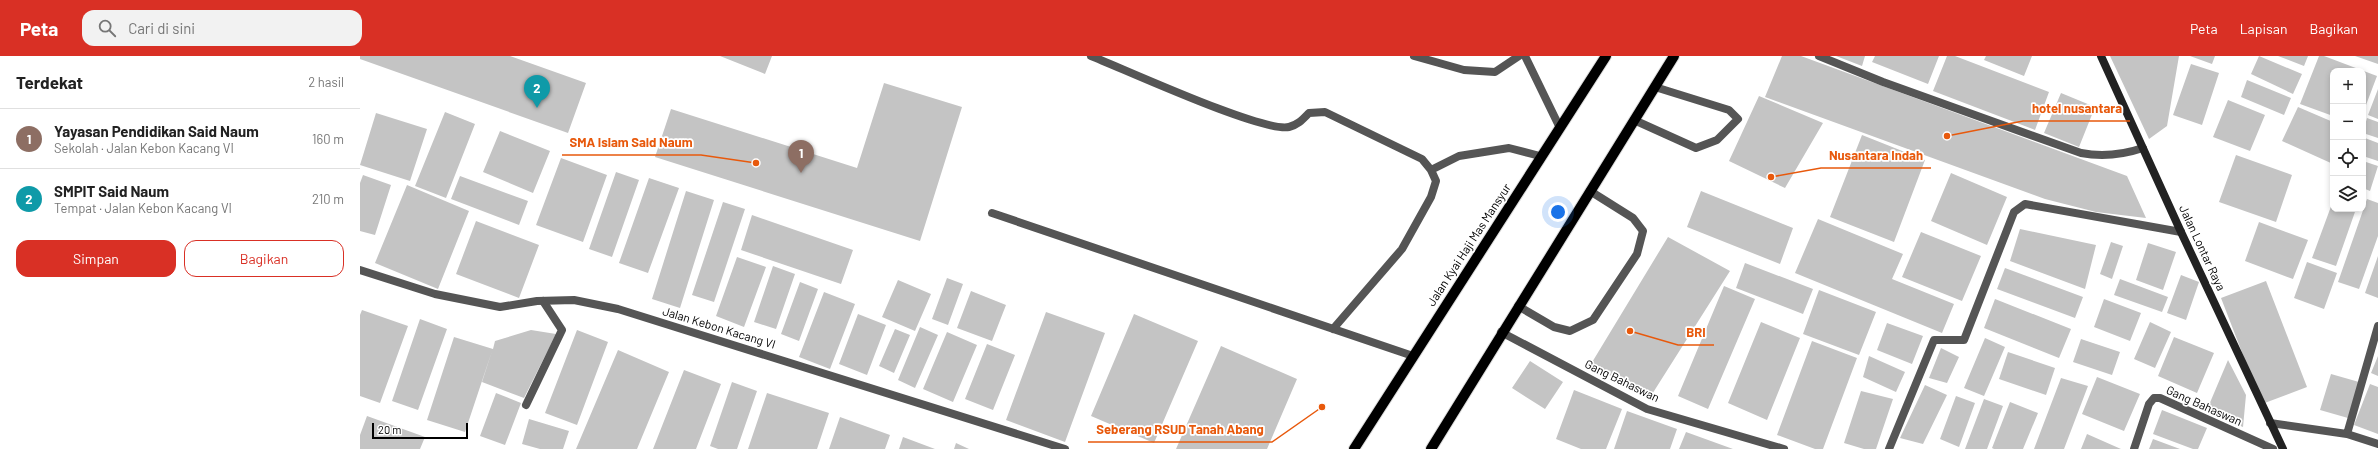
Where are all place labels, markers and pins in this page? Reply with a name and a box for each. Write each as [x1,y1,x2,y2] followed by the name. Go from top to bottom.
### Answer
[524,75,550,108] pin: 2
[2023,96,2130,121] callout: hotel nusantara
[562,130,701,155] callout: SMA Islam Said Naum
[788,140,814,173] pin: 1
[1821,143,1931,168] callout: Nusantara Indah
[1678,320,1714,345] callout: BRI
[1088,417,1272,442] callout: Seberang RSUD Tanah Abang

